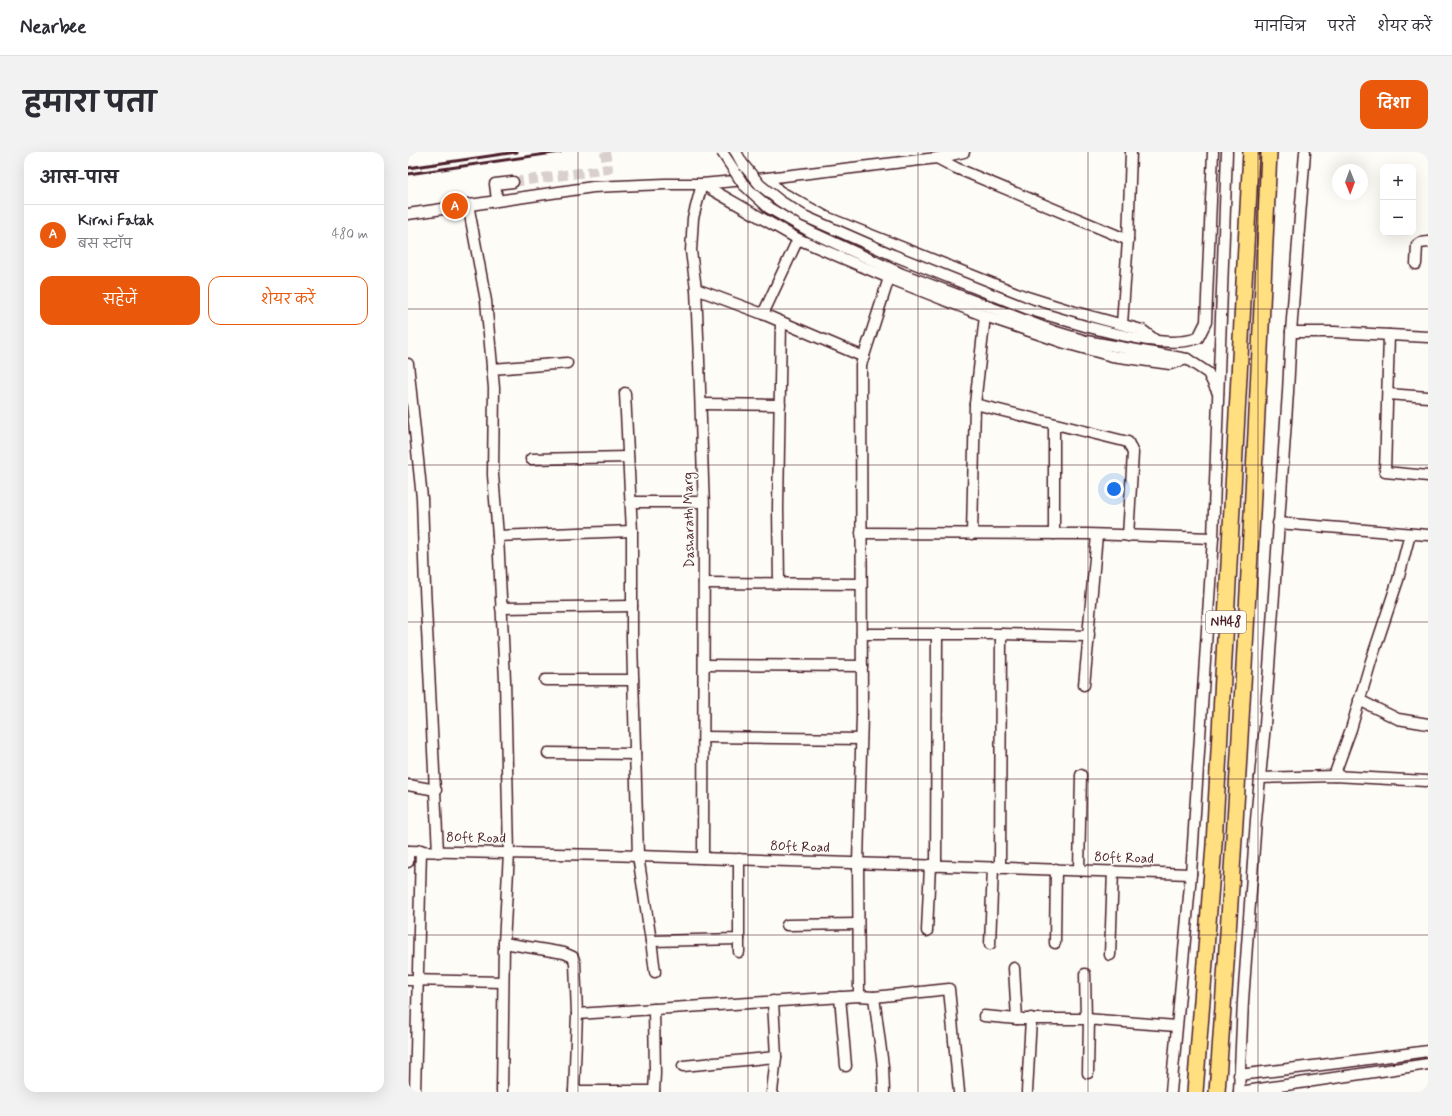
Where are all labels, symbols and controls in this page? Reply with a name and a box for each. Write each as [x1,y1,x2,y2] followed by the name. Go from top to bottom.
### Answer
[20,15,86,40] text: Nearbee
[1254,18,1306,36] text: मानचित्र
[1328,18,1355,36] text: परतें
[1377,18,1432,36] text: शेयर करें
[1360,80,1428,129] button: दिशा
[24,86,156,123] text: हमारा पता
[1332,164,1368,200] north arrow
[1380,164,1416,236] map controls
[1380,164,1416,200] button: +
[40,167,118,189] text: आस-पास
[442,191,468,221] pin: A
[1380,200,1416,236] button: −
[78,211,154,231] text: Kirni Fatak
[49,226,57,243] text: A
[332,226,368,243] text: 480 m
[78,236,132,253] text: बस स्टॉप
[40,276,200,325] button: सहेजें
[208,276,368,325] button: शेयर करें
[679,472,700,568] street label: Dasharath Marg
[1104,479,1124,499] your location
[1206,611,1246,633] road number: NH48
[446,828,506,848] street label: 80ft Road
[770,837,830,857] street label: 80ft Road
[1094,848,1154,868] street label: 80ft Road

